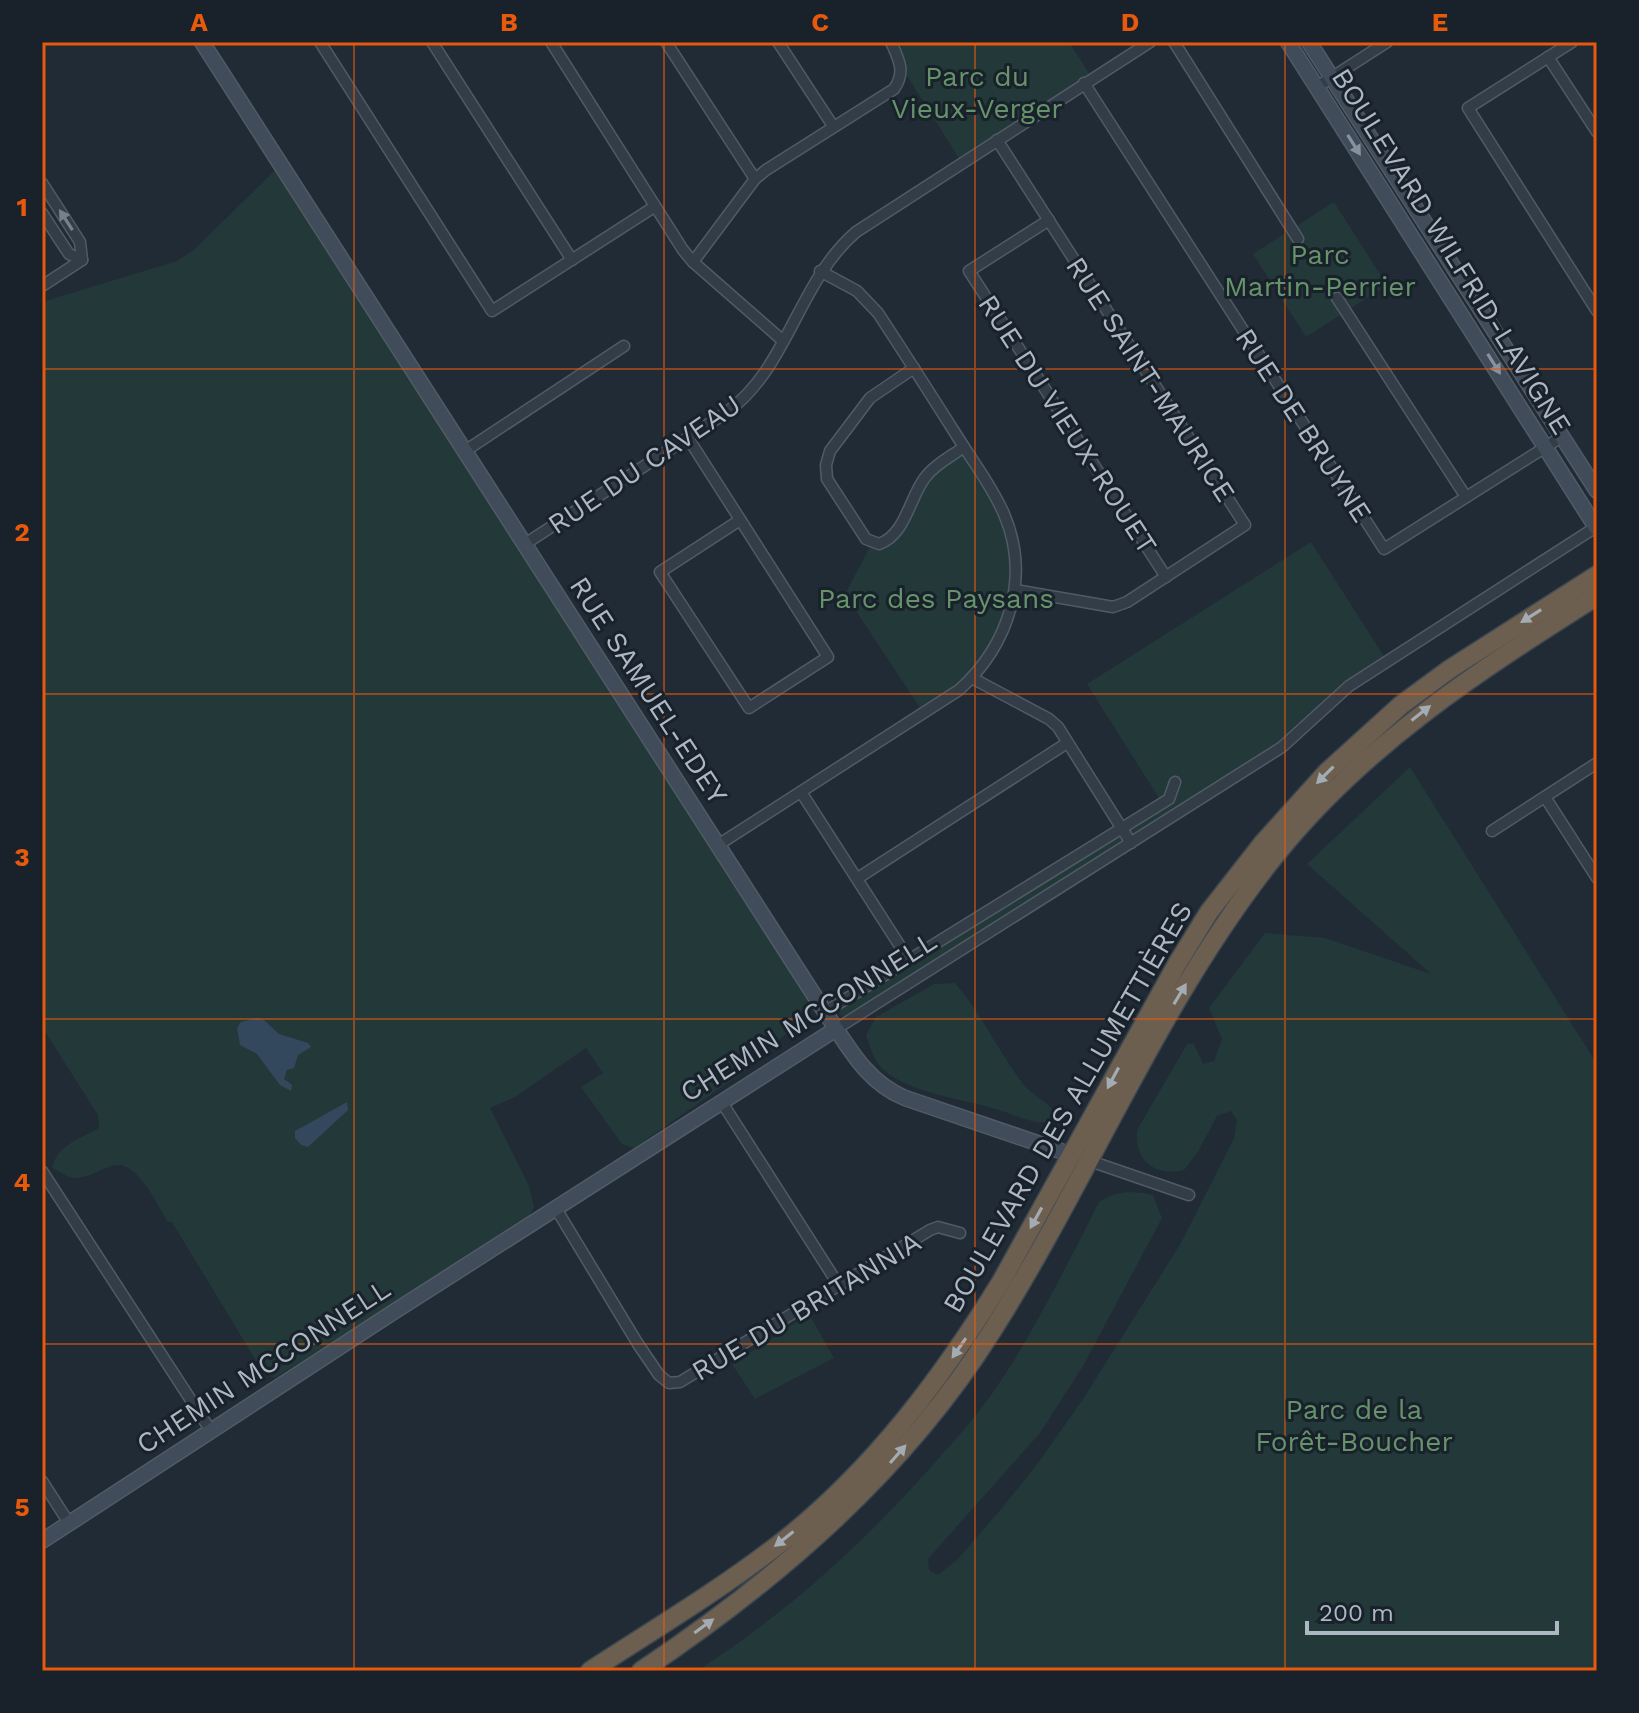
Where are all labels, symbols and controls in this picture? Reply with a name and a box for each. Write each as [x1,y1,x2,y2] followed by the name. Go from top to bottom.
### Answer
[190,7,208,37] text: A
[500,7,518,37] text: B
[811,7,829,37] text: C
[1121,7,1139,37] text: D
[1432,7,1448,37] text: E
[891,60,1063,125] park label: Parc du Vieux-Verger
[1325,62,1578,440] street label: BOULEVARD WILFRID-LAVIGNE
[1346,134,1361,155] one-way arrow
[16,192,28,222] text: 1
[58,210,73,231] one-way arrow
[1224,238,1416,303] park label: Parc Martin-Perrier
[1059,251,1242,508] street label: RUE SAINT-MAURICE
[971,289,1164,560] street label: RUE DU VIEUX-ROUET
[1229,322,1378,528] street label: RUE DE BRUYNE
[1486,353,1500,375] one-way arrow
[542,388,747,541] street label: RUE DU CAVEAU
[14,517,30,547] text: 2
[563,571,734,810] street label: RUE SAMUEL-EDEY
[818,582,1054,615] park label: Parc des Paysans
[1520,609,1542,623] one-way arrow
[1411,706,1431,722] one-way arrow
[1317,765,1335,784] one-way arrow
[14,842,30,872] text: 3
[936,896,1199,1319] street label: BOULEVARD DES ALLUMETTIÈRES
[674,924,942,1109] street label: CHEMIN MCCONNELL
[1173,983,1187,1005] one-way arrow
[1107,1067,1121,1089] one-way arrow
[14,1167,31,1197] text: 4
[1030,1207,1043,1230] one-way arrow
[686,1225,927,1388] street label: RUE DU BRITANNIA
[130,1272,396,1461] street label: CHEMIN MCCONNELL
[952,1337,967,1358] one-way arrow
[1255,1393,1453,1458] park label: Parc de la Forêt-Boucher
[889,1444,906,1464] one-way arrow
[14,1492,30,1522] text: 5
[774,1530,794,1547] one-way arrow
[1307,1585,1557,1635] scale bar
[1319,1599,1394,1627] text: 200 m
[694,1619,715,1634] one-way arrow

